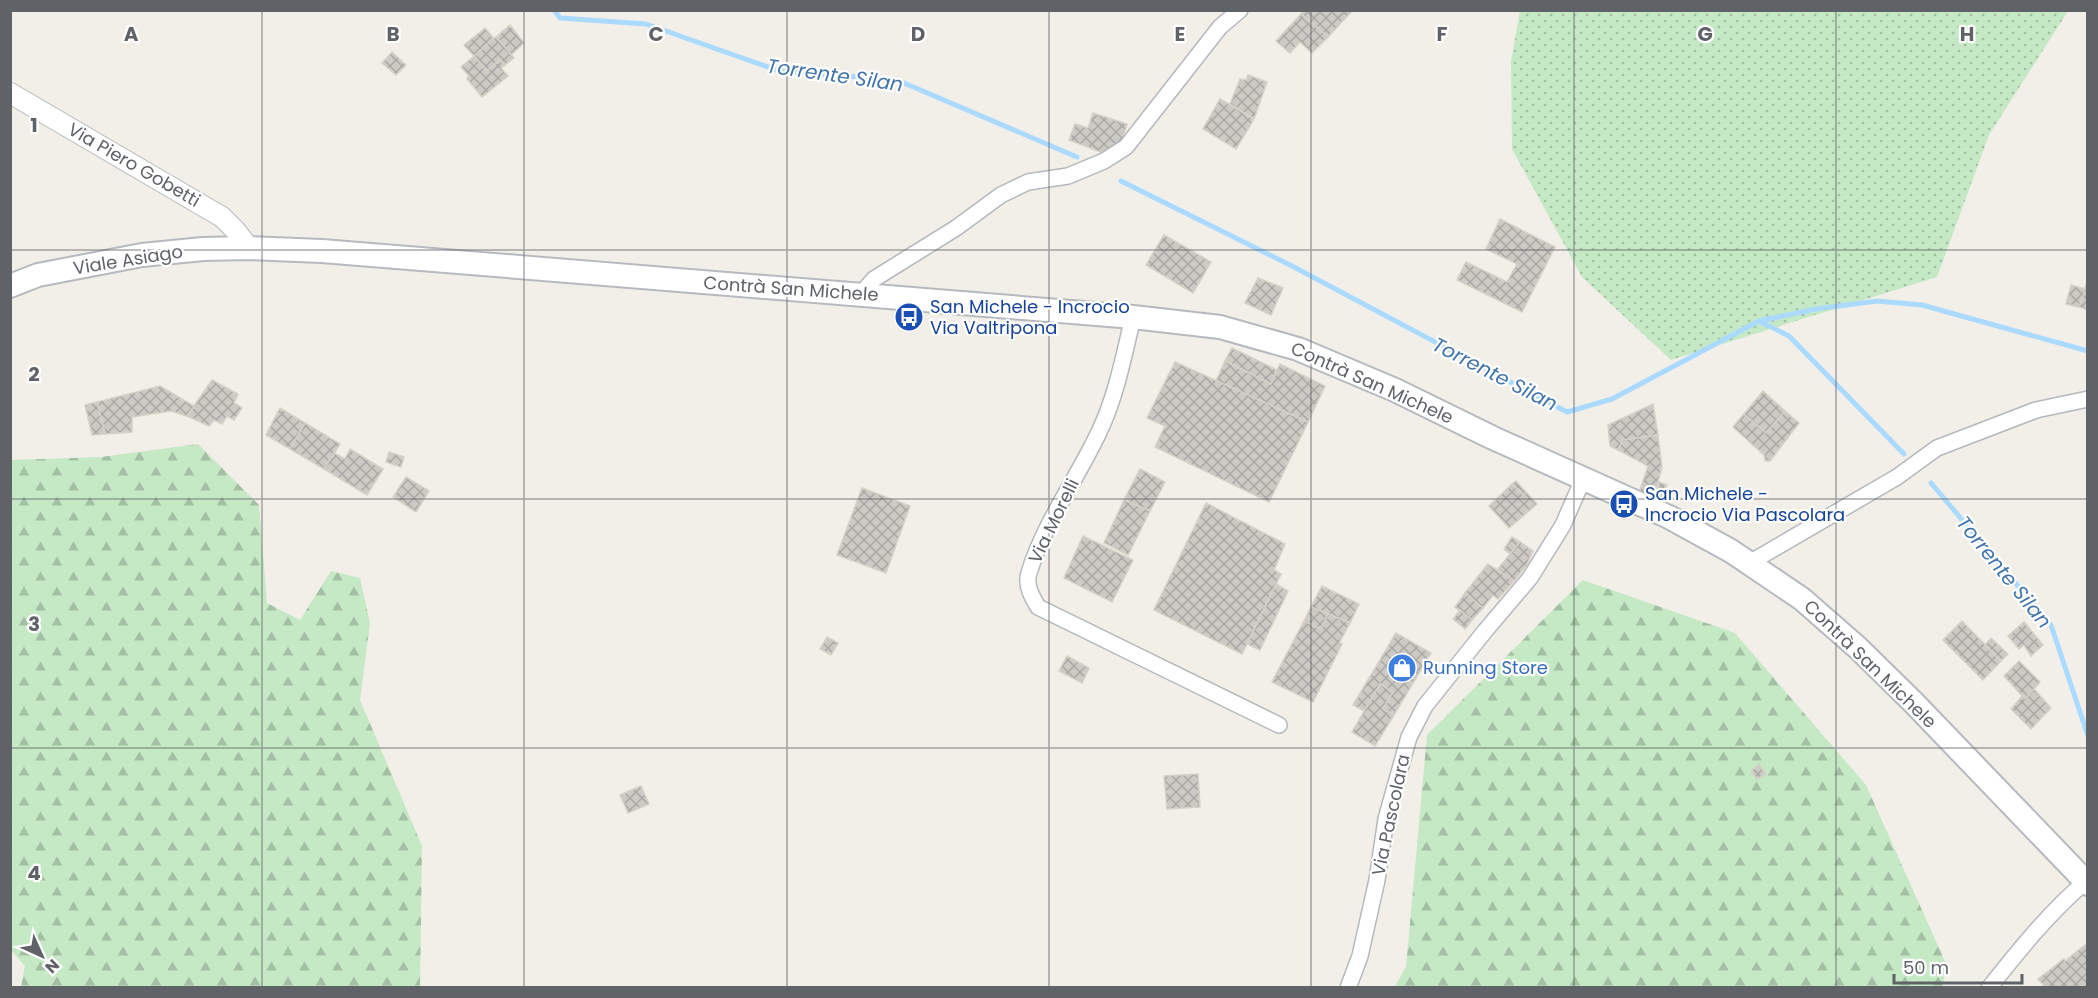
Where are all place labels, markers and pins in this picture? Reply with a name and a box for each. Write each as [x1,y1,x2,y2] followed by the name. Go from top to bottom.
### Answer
[930,294,1130,340] place label: San Michele - Incrocio Via Valtripona
[893,301,925,333] bus stop icon: San Michele - Incrocio Via Valtripona
[1645,481,1845,527] place label: San Michele - Incrocio Via Pascolara
[1608,488,1640,520] bus stop icon: San Michele - Incrocio Via Pascolara
[1386,652,1418,684] shop icon: Running Store
[1423,655,1548,680] place label: Running Store

